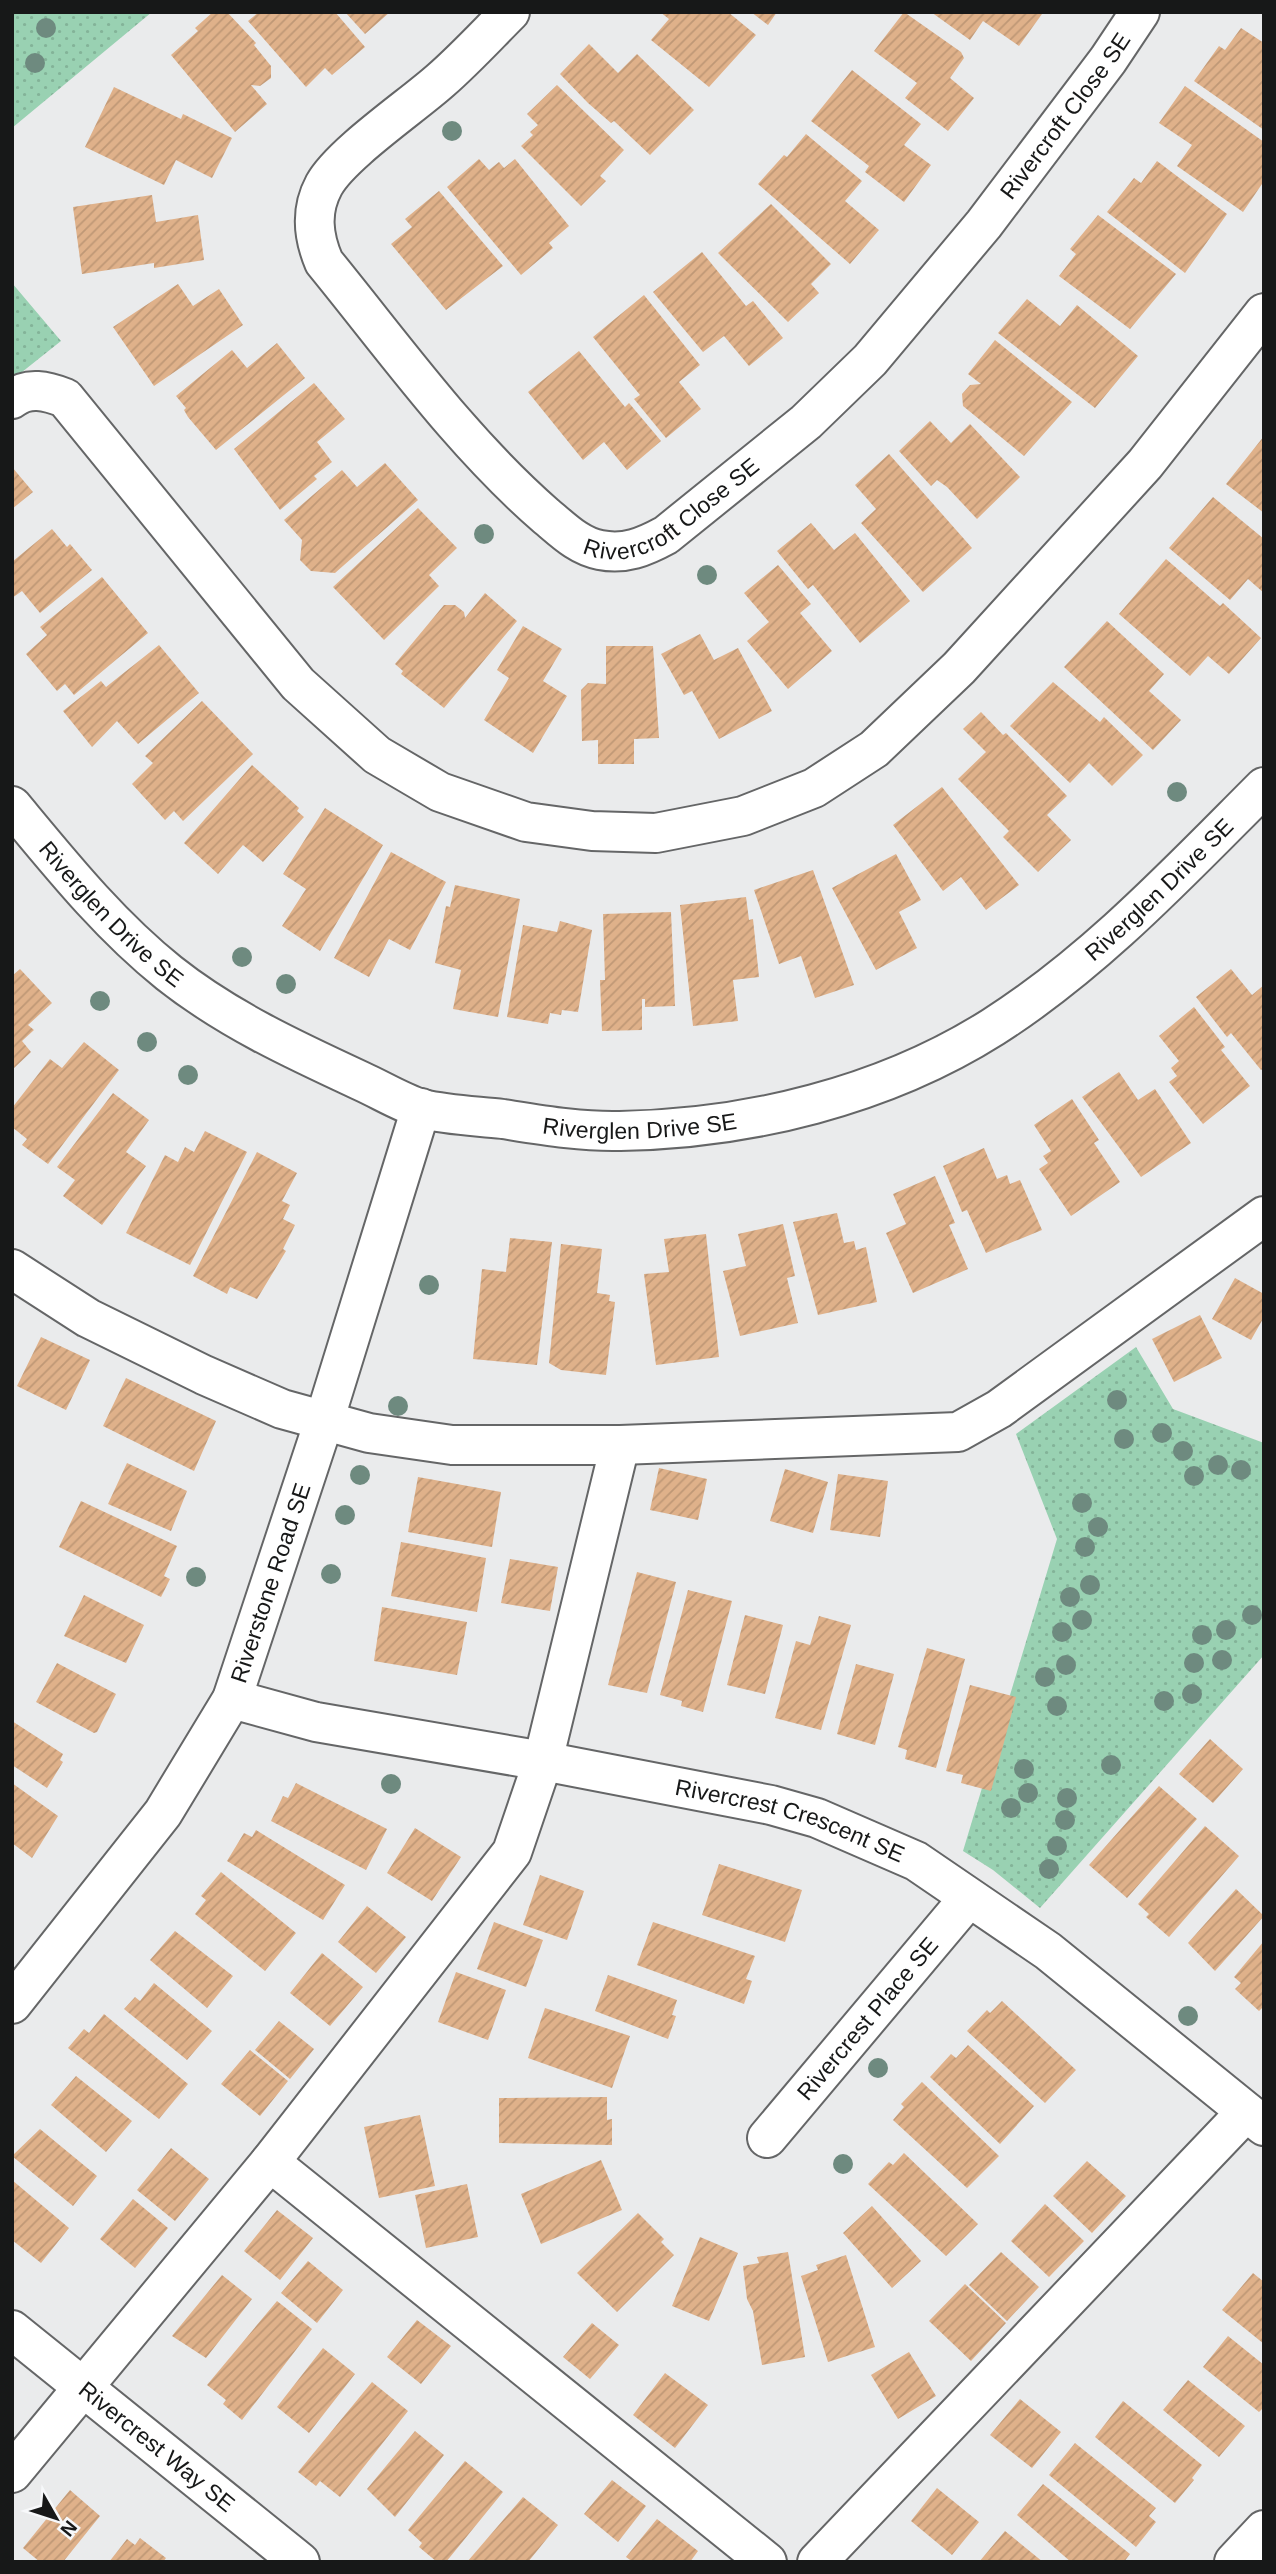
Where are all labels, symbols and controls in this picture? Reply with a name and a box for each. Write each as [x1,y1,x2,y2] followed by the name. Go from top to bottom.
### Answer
[995,28,1135,204] street label: Rivercroft Close SE
[580,453,764,565] street label: Rivercroft Close SE
[1080,813,1238,966] street label: Riverglen Drive SE
[34,836,188,992] street label: Riverglen Drive SE
[541,1108,739,1144] street label: Riverglen Drive SE
[225,1480,316,1686] street label: Riverstone Road SE
[673,1774,909,1867] street label: Rivercrest Crescent SE
[792,1932,943,2105] street label: Rivercrest Place SE
[74,2376,240,2517] street label: Rivercrest Way SE
[21,2483,91,2553] north arrow
[56,2516,81,2540] text: N

